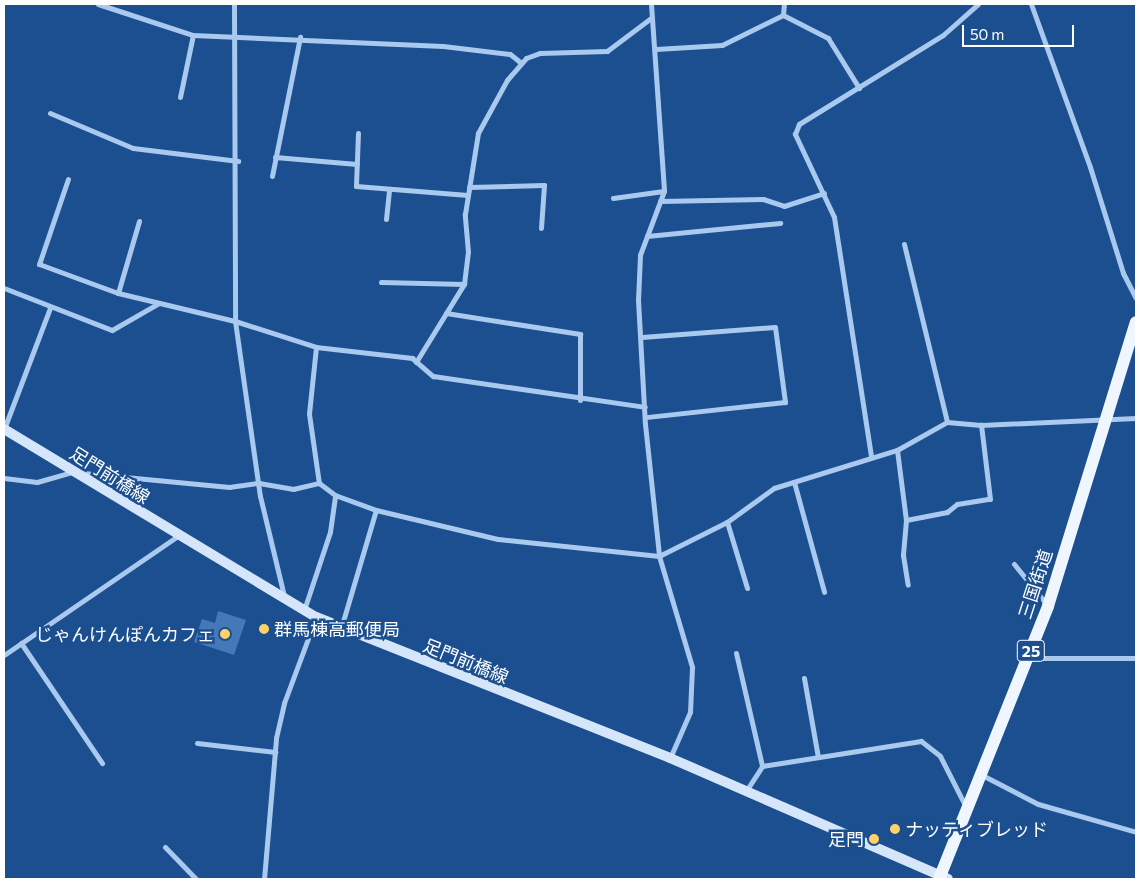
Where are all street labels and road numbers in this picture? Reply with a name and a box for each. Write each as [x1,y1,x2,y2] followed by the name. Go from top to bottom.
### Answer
[66,442,154,508] street label: 足門前橋線
[1014,546,1056,622] street label: 三国街道
[420,634,512,688] street label: 足門前橋線
[1016,637,1046,664] road number: 25

